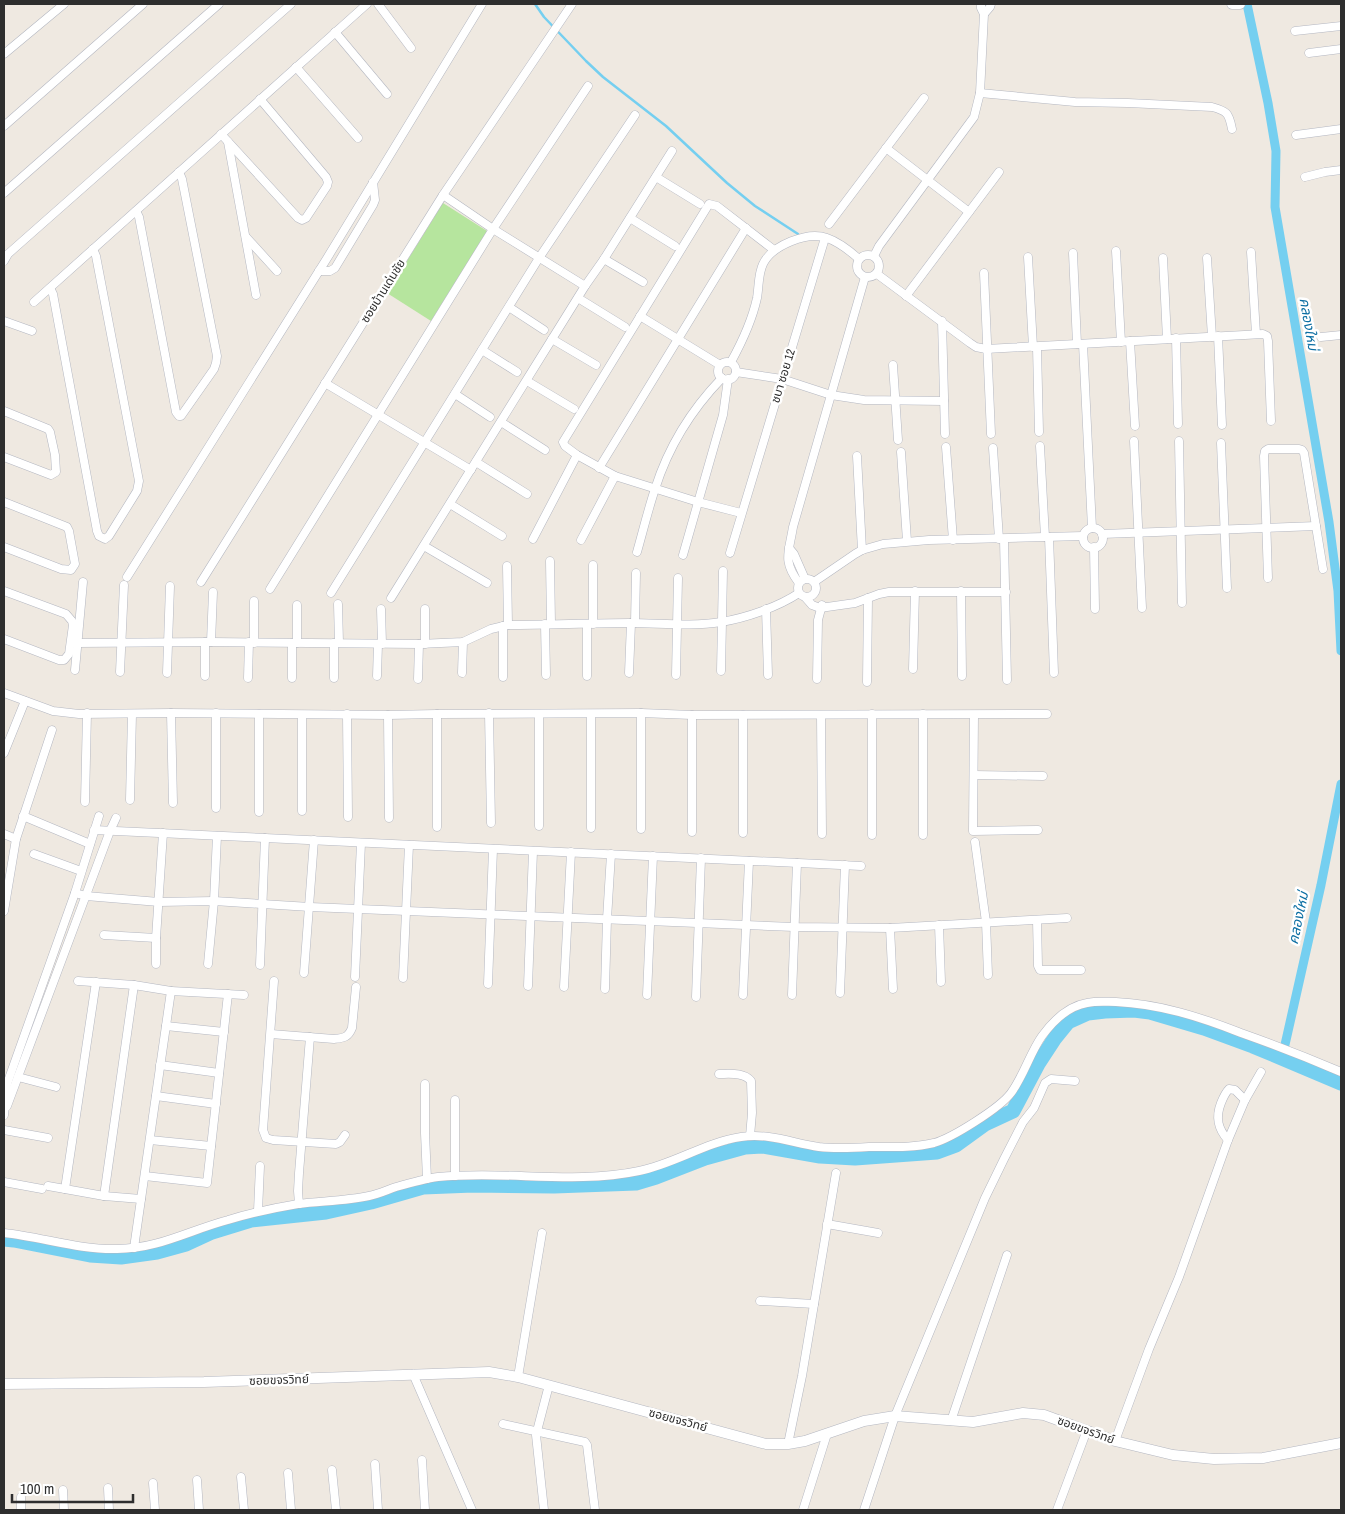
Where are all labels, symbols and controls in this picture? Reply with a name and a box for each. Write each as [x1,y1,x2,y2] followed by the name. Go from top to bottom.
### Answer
[357,256,409,326] street label: ซอยบ้านเด่นชัย
[1296,296,1323,354] water label: คลองใหม่
[767,347,799,405] street label: ชบา ซอย 12
[1284,888,1313,946] water label: คลองใหม่
[249,1371,309,1389] street label: ซอยขจรวิทย์
[647,1405,709,1435] street label: ซอยขจรวิทย์
[1055,1412,1117,1448] street label: ซอยขจรวิทย์
[12,1472,134,1504] scale bar
[20,1478,54,1499] text: 100 m

